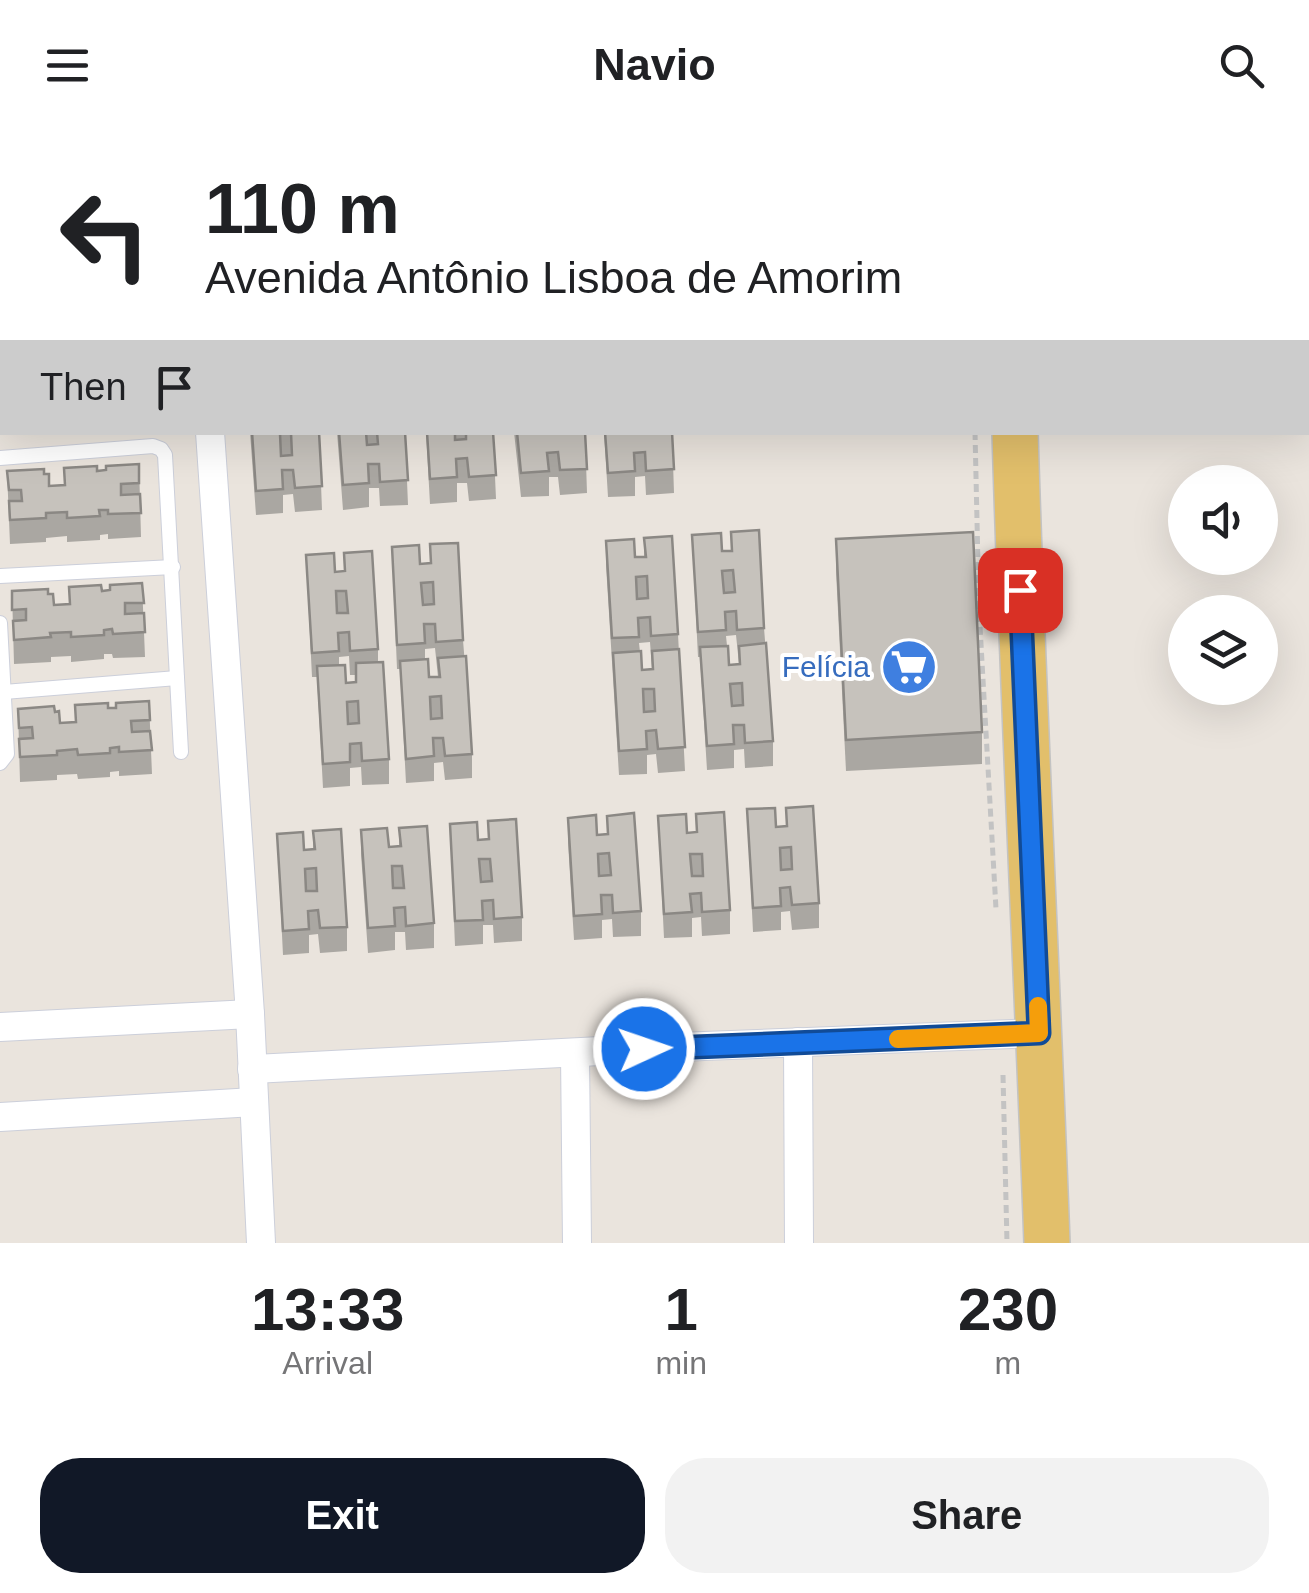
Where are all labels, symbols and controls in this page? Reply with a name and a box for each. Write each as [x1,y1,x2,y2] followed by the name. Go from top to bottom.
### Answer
[40,38,95,93] icon: menu
[1214,38,1269,93] icon: search
[593,39,716,90] text: Navio
[40,170,170,300] icon: left
[205,170,400,248] text: 110 m
[205,252,902,303] text: Avenida Antônio Lisboa de Amorim
[147,360,202,415] icon: arrive
[40,366,127,408] text: Then
[1168,465,1278,705] map controls
[1168,465,1278,575] button: sound
[978,548,1063,633] pin
[993,563,1048,618] icon: arrive
[1168,595,1278,705] button: layers
[879,637,939,697] supermarket icon: Felícia
[782,650,870,683] place label: Felícia
[592,997,696,1101] position arrow
[251,1276,404,1343] text: 13:33
[664,1276,698,1343] text: 1
[958,1276,1058,1343] text: 230
[282,1345,373,1381] text: Arrival
[655,1345,707,1381] text: min
[995,1345,1021,1381] text: m
[40,1458,645,1573] button: Exit
[665,1458,1269,1573] button: Share

